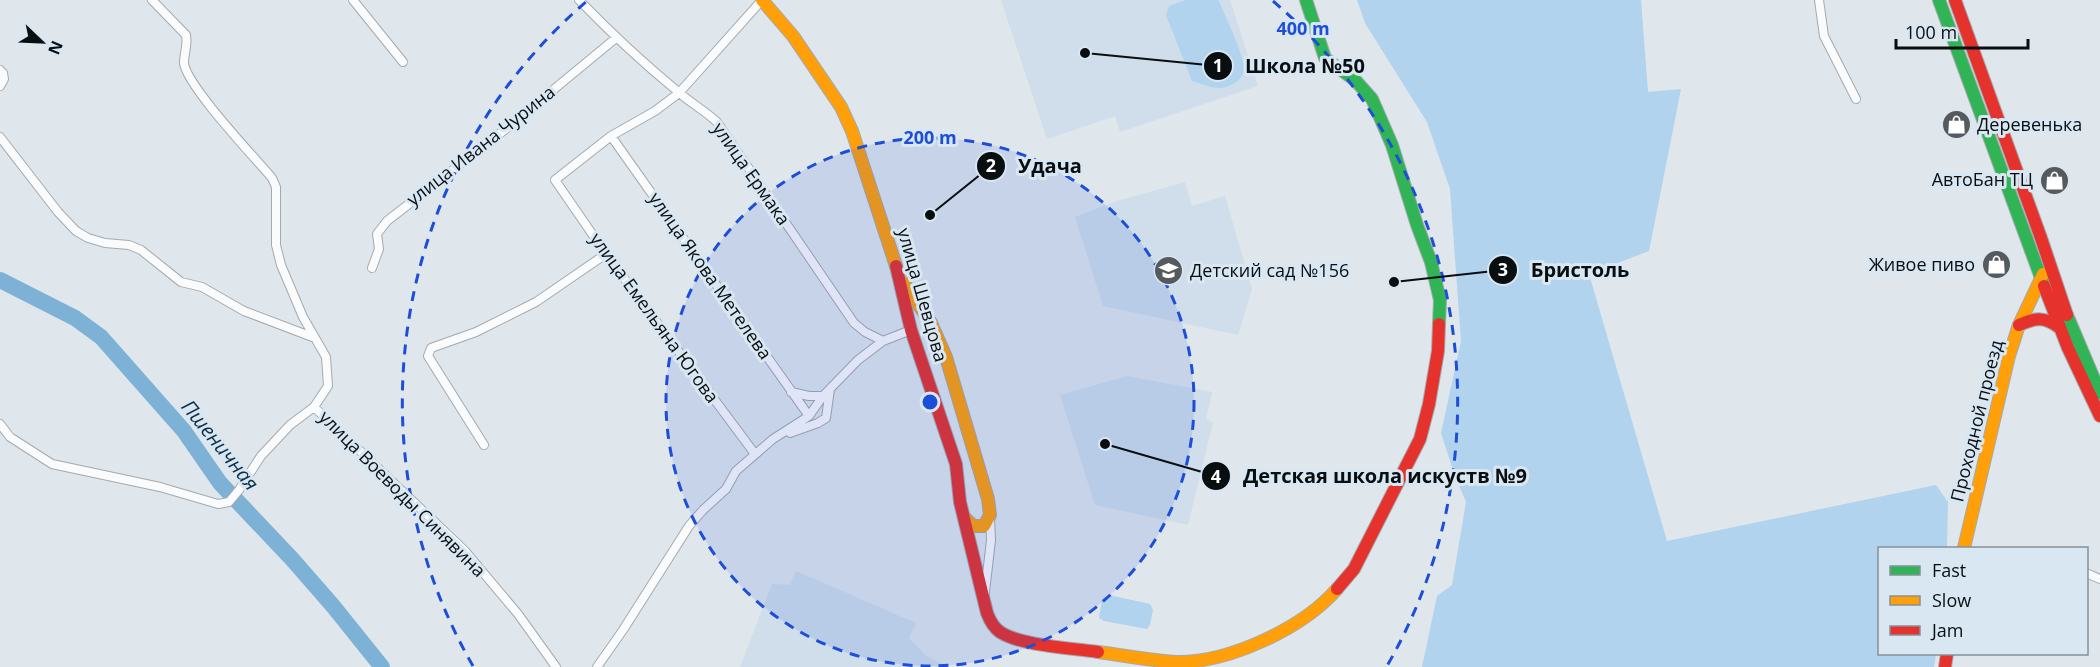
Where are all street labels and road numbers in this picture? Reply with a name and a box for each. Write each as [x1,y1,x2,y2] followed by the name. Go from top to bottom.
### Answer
[401,80,560,211] street label: улица Ивана Чурина
[708,117,796,230] street label: улица Ермака
[644,187,778,364] street label: улица Якова Метелева
[892,225,954,364] street label: улица Шевцова
[585,228,725,407] street label: улица Емельяна Югова
[1944,337,2008,504] street label: Проходной проезд
[314,405,491,582] street label: улица Воеводы Синявина

